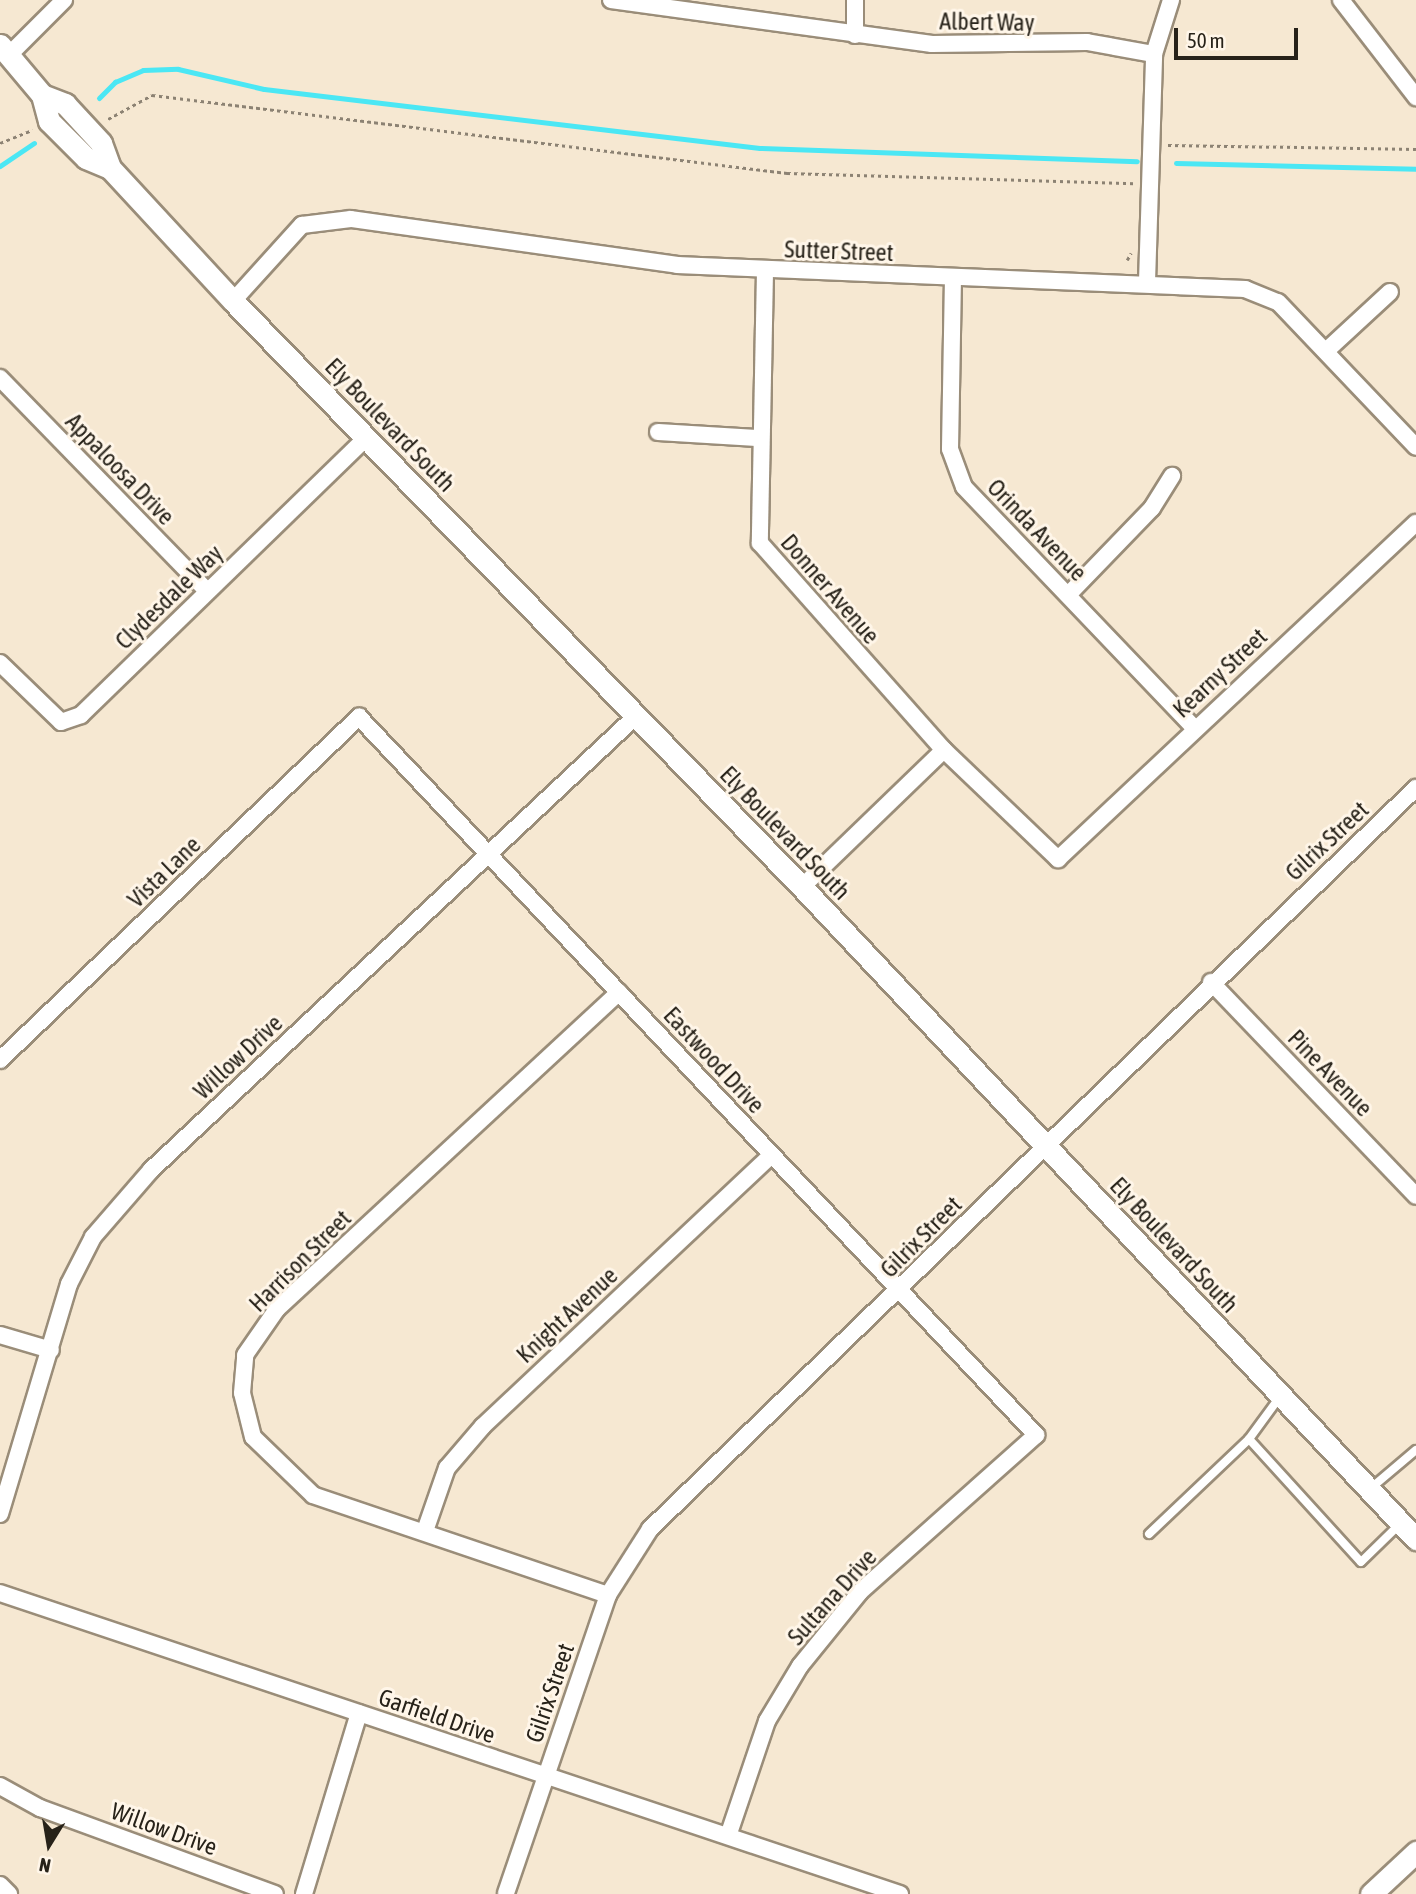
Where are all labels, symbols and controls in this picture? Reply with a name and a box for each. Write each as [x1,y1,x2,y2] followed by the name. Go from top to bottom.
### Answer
[939,7,1035,37] street label: Albert Way
[1178,14,1302,58] scale bar
[1187,28,1225,52] text: 50 m
[784,235,894,267] street label: Sutter Street
[319,352,461,498] street label: Ely Boulevard South
[60,407,180,531] street label: Appaloosa Drive
[981,473,1093,587] street label: Orinda Avenue
[775,528,885,650] street label: Donner Avenue
[109,539,229,655] street label: Clydesdale Way
[1167,622,1273,724] street label: Kearny Street
[714,760,856,906] street label: Ely Boulevard South
[1280,795,1374,887] street label: Gilrix Street
[122,830,206,914] street label: Vista Lane
[658,1001,770,1119] street label: Eastwood Drive
[188,1009,288,1105] street label: Willow Drive
[1282,1024,1378,1122] street label: Pine Avenue
[1104,1171,1244,1319] street label: Ely Boulevard South
[874,1190,968,1284] street label: Gilrix Street
[243,1204,357,1318] street label: Harrison Street
[511,1261,623,1369] street label: Knight Avenue
[782,1543,882,1651] street label: Sultana Drive
[520,1640,580,1746] street label: Gilrix Street
[375,1683,499,1749] street label: Garfield Drive
[107,1797,221,1861] street label: Willow Drive
[14,1810,84,1880] north arrow
[37,1854,53,1877] text: N

